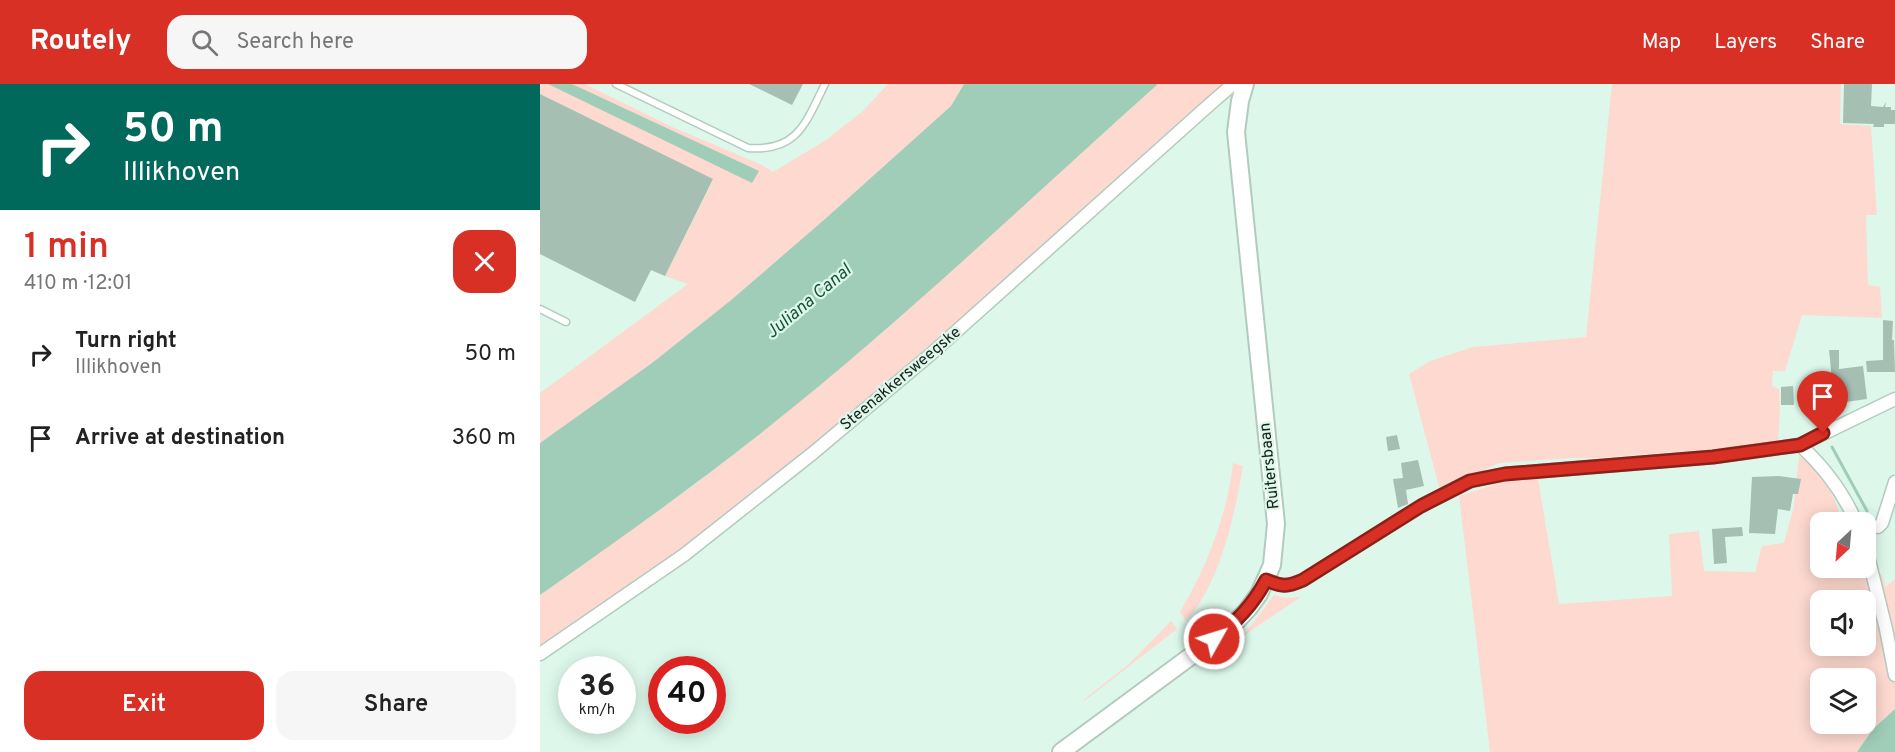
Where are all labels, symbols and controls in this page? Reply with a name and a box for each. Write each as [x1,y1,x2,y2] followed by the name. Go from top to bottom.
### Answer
[167,15,587,69] search box
[30,24,131,60] text: Routely
[188,26,221,59] icon: search
[236,29,354,56] text: Search here
[1642,29,1681,56] text: Map
[1714,29,1777,56] text: Layers
[1810,29,1865,56] text: Share
[123,104,224,157] text: 50 m
[24,108,102,186] icon: right
[123,156,240,190] text: Illikhoven
[24,225,109,271] text: 1 min
[453,230,516,293] button: close
[761,259,858,344] water label: Juliana Canal
[24,271,132,297] text: 410 m · 12:01
[837,323,965,435] street label: Steenakkersweegske
[75,328,177,355] text: Turn right
[24,338,57,371] icon: right
[464,341,516,368] text: 50 m
[75,355,162,381] text: Illikhoven
[1797,371,1848,433] pin
[1806,380,1839,413] icon: arrive
[24,422,57,455] icon: arrive
[1256,422,1284,510] street label: Ruitersbaan
[75,425,285,452] text: Arrive at destination
[452,425,516,452] text: 360 m
[1810,512,1876,578] north arrow
[1810,512,1876,734] map controls
[1810,590,1876,656] button: sound
[1182,607,1246,671] position arrow
[648,656,726,734] speed limit sign: 40
[1810,668,1876,734] button: layers
[579,669,615,706] text: 36
[24,671,264,740] button: Exit
[276,671,516,740] button: Share
[579,701,615,720] text: km/h

